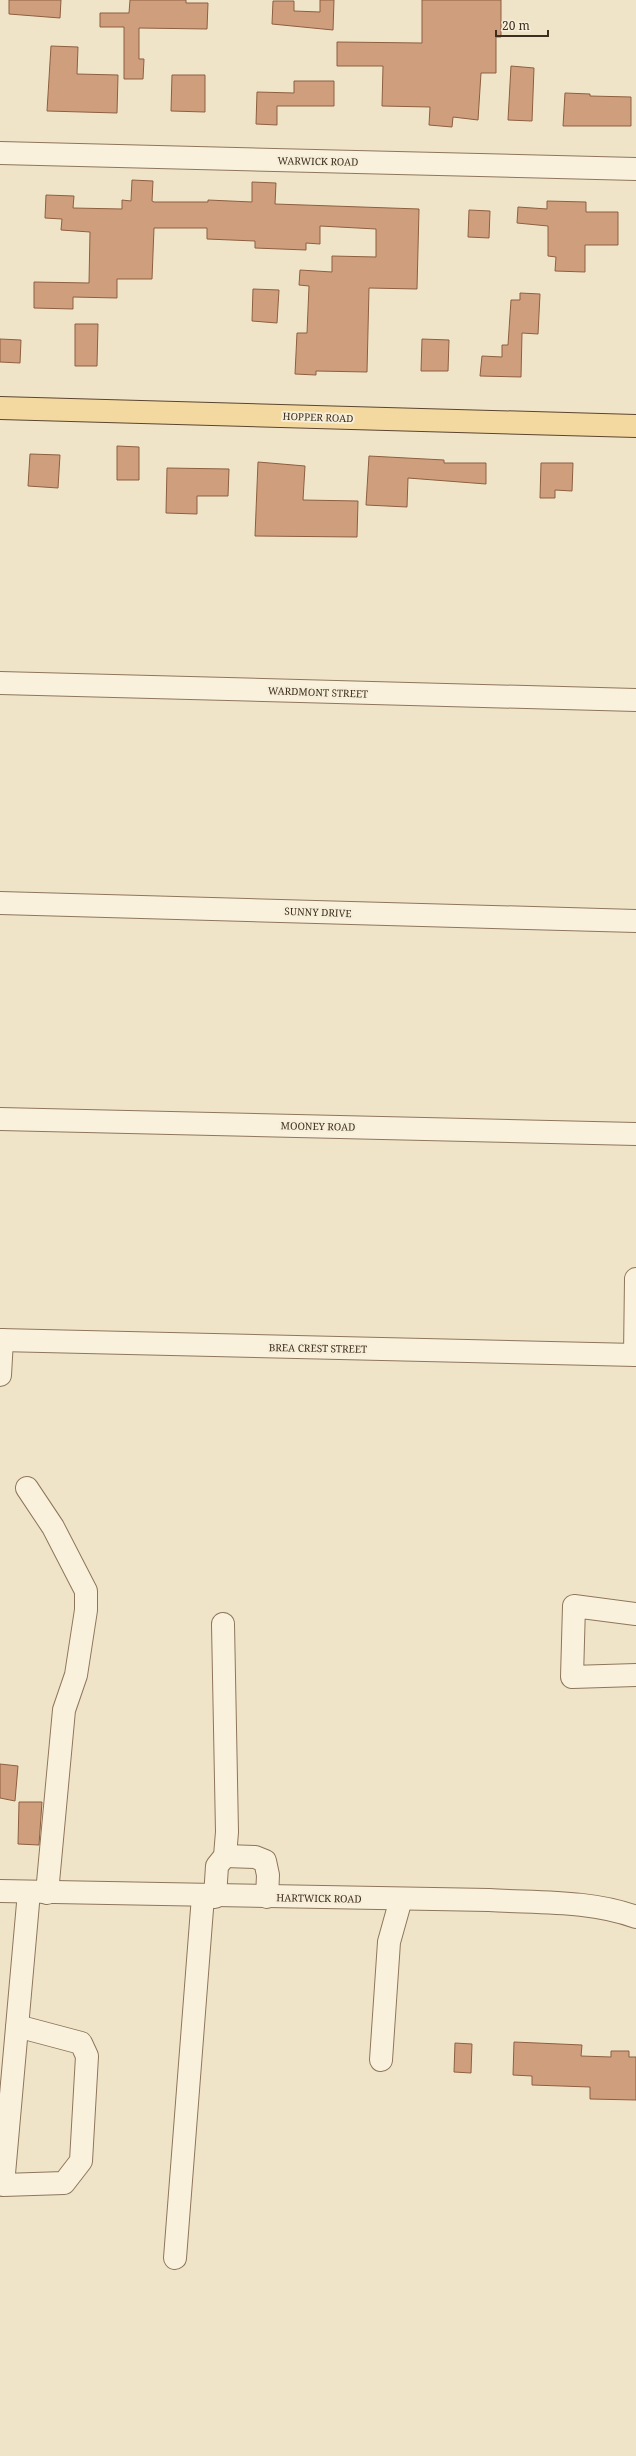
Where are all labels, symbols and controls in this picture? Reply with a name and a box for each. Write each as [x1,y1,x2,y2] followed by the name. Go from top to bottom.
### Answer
[496,12,548,38] scale bar
[502,17,530,34] text: 20 m
[277,153,359,169] street label: WARWICK ROAD
[282,409,354,425] street label: HOPPER ROAD
[268,683,368,701] street label: WARDMONT STREET
[284,904,352,920] street label: SUNNY DRIVE
[281,1118,355,1134] street label: MOONEY ROAD
[269,1340,367,1356] street label: BREA CREST STREET
[276,1890,362,1906] street label: HARTWICK ROAD

